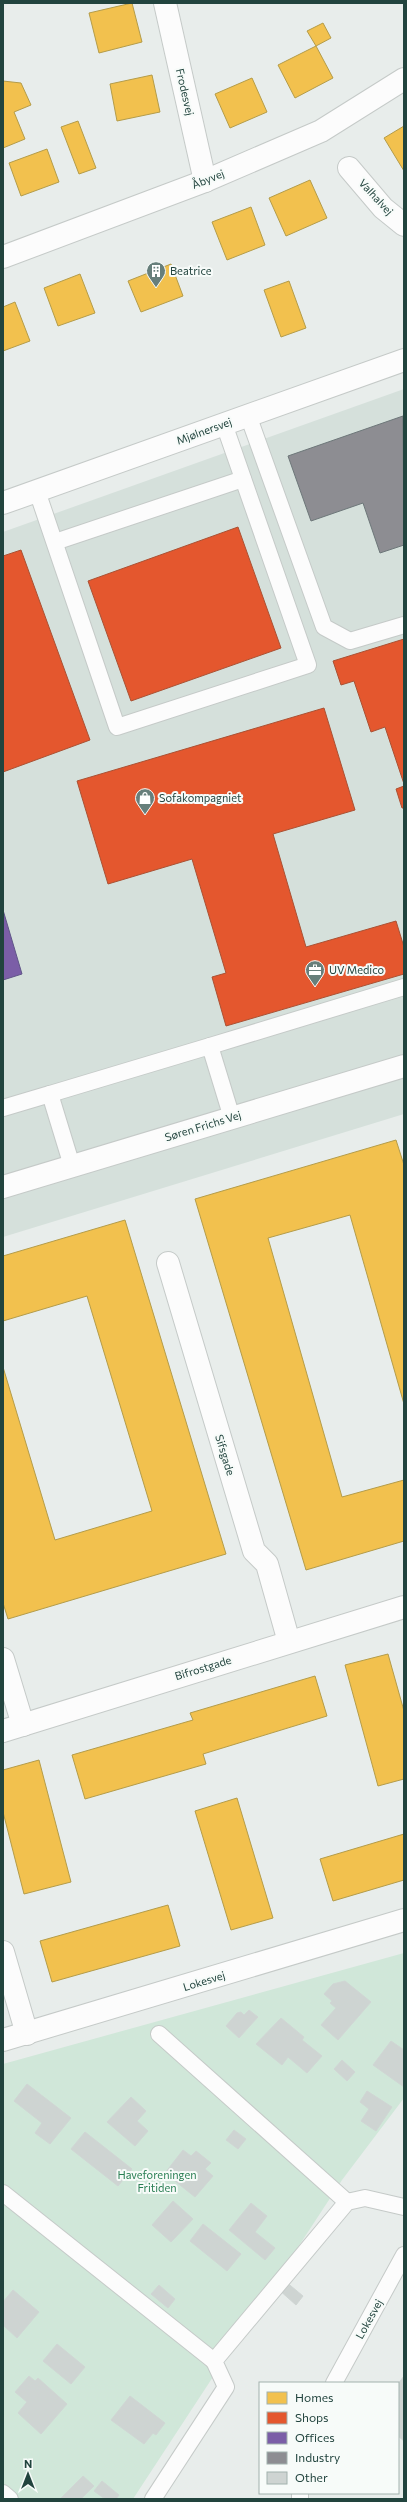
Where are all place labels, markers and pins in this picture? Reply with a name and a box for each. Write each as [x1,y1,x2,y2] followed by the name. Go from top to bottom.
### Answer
[145,260,167,288] building icon: Beatrice
[170,264,212,277] place label: Beatrice
[134,787,156,815] shop icon: Sofakompagniet
[159,791,242,804] place label: Sofakompagniet
[304,959,326,987] office icon: UV Medico
[329,963,385,976] place label: UV Medico

